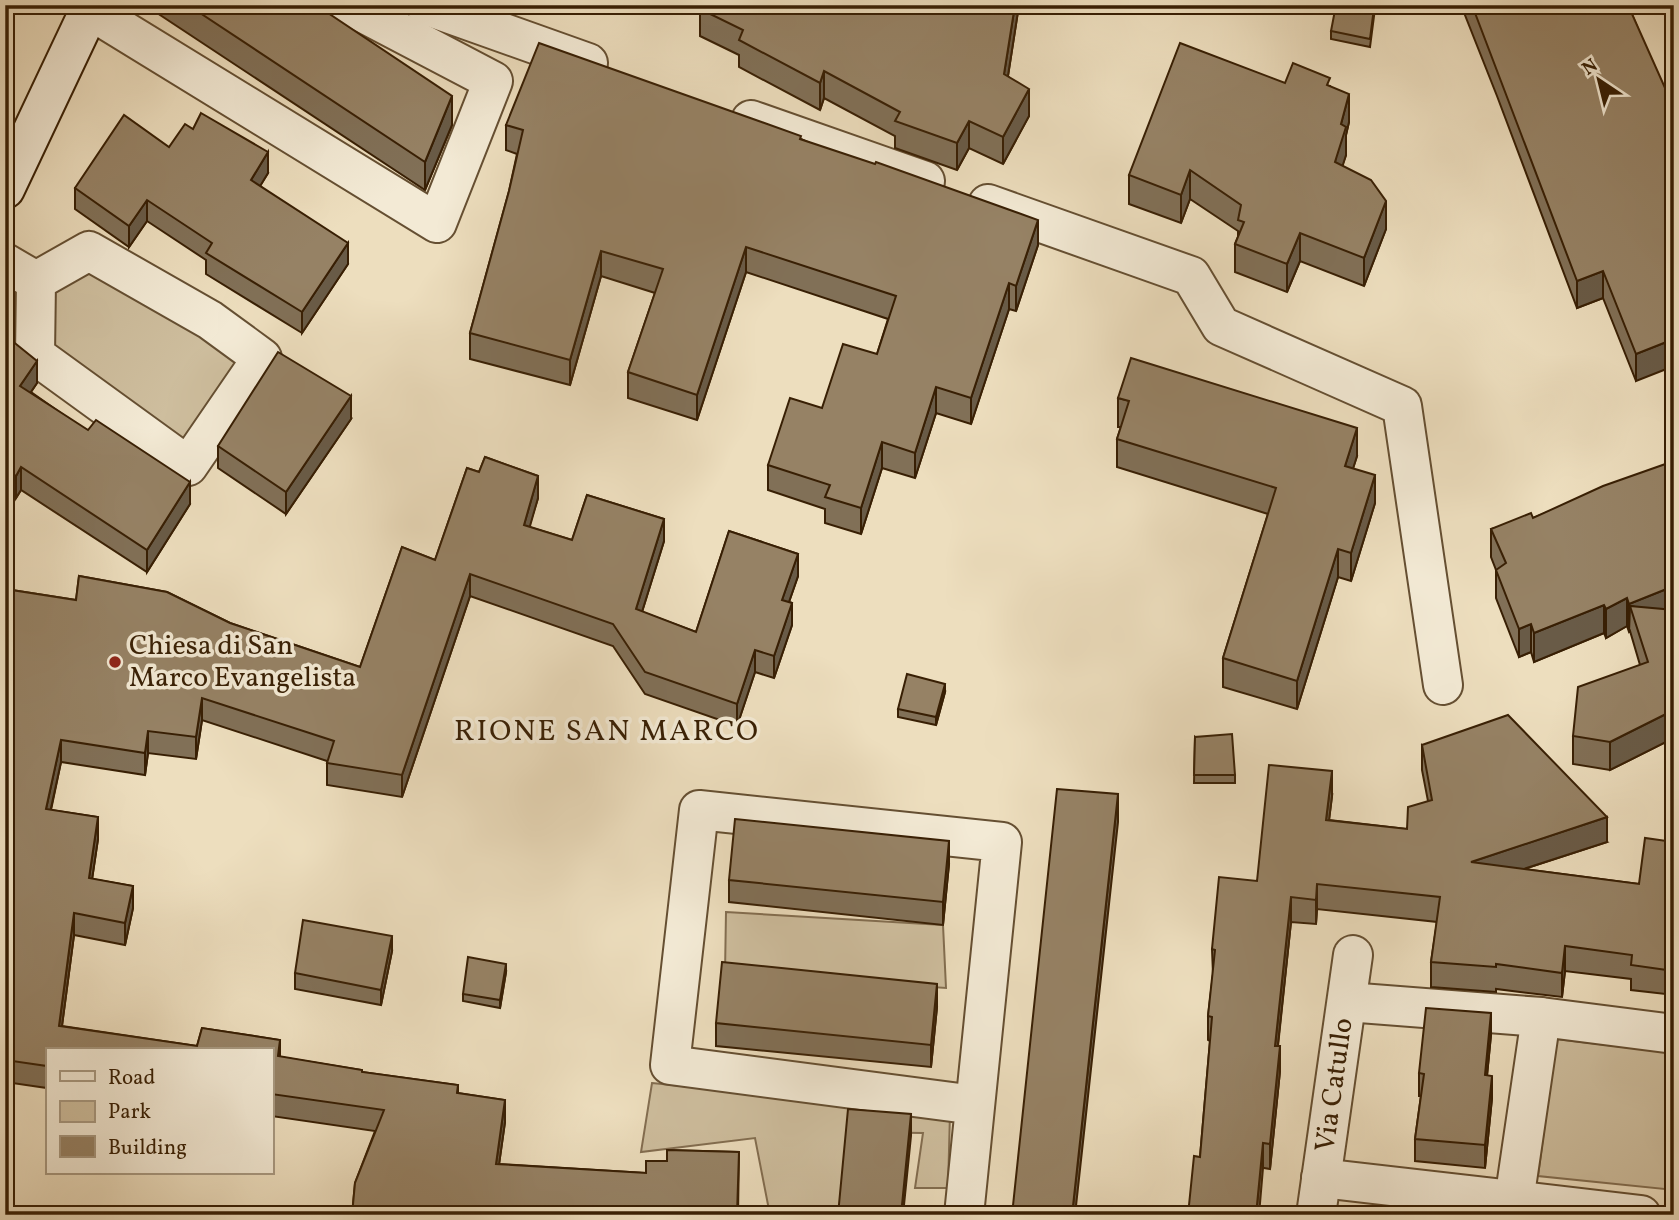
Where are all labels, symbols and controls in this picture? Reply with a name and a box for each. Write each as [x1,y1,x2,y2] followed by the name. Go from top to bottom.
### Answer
[1564,46,1634,116] north arrow
[1577,53,1604,82] text: N
[129,627,356,698] place label: Chiesa di San Marco Evangelista
[107,654,123,670] marker: Chiesa di San Marco Evangelista
[454,711,760,753] district label: RIONE SAN MARCO
[1306,1016,1364,1154] street label: Via Catullo
[46,1048,273,1174] legend
[108,1064,155,1093] text: Road
[108,1098,151,1127] text: Park
[108,1134,187,1163] text: Building

